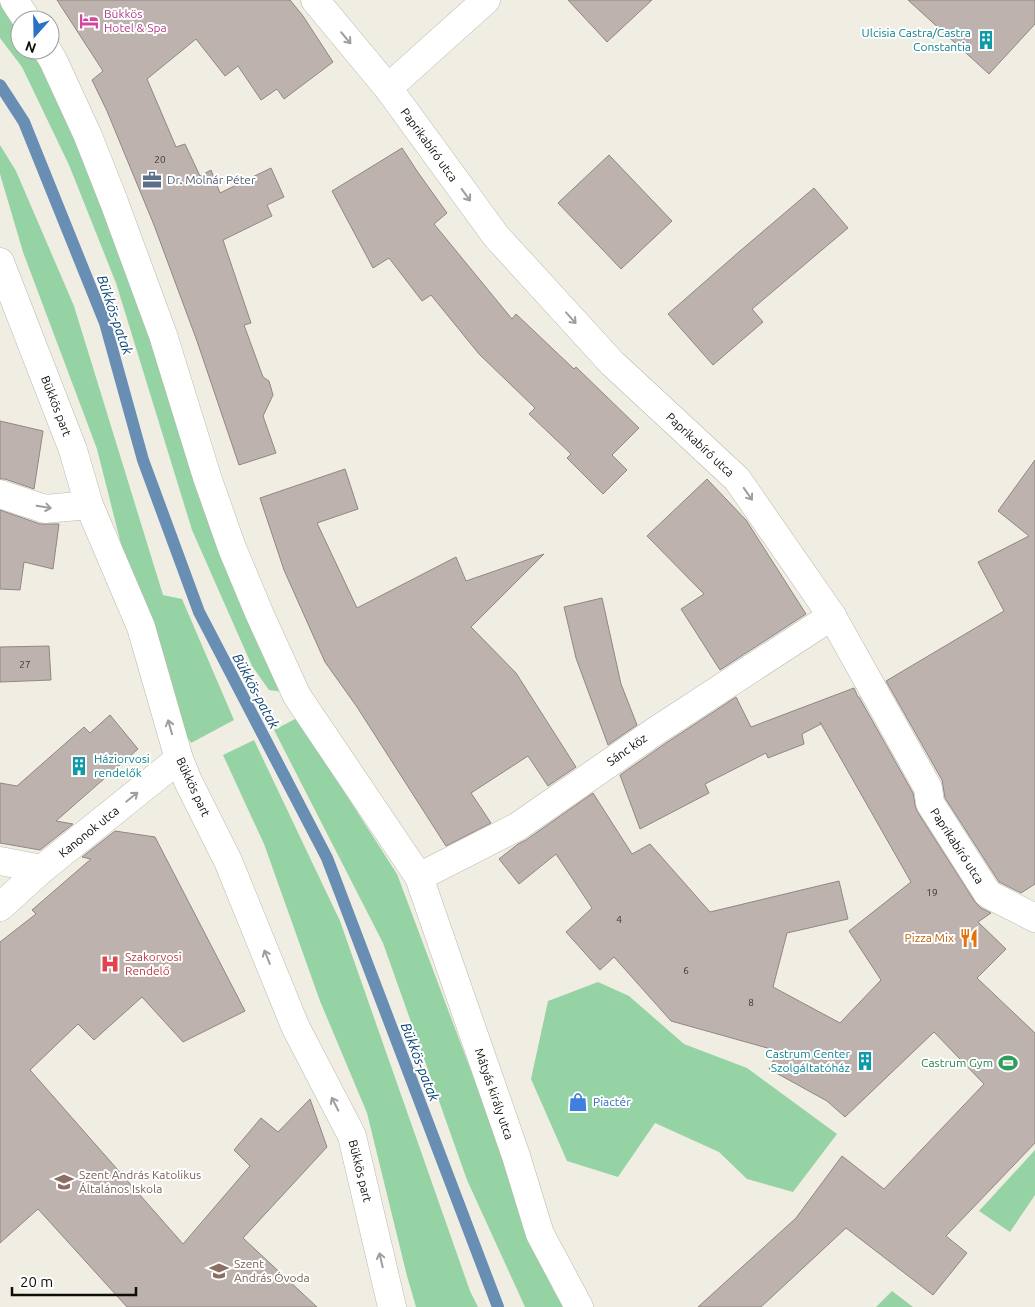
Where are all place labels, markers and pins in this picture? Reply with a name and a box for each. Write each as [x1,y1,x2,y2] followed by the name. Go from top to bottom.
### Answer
[104,7,167,34] place label: Bükkös Hotel & Spa
[78,10,100,32] hotel icon: Bükkös Hotel & Spa
[862,26,971,53] place label: Ulcisia Castra/Castra Constantia
[975,29,997,51] building icon: Ulcisia Castra/Castra Constantia
[141,169,163,191] office icon: Dr. Molnár Péter
[167,173,256,186] place label: Dr. Molnár Péter
[94,752,150,779] place label: Háziorvosi rendelők
[68,755,90,777] building icon: Háziorvosi rendelők
[958,927,980,949] restaurant icon: Pizza Mix
[905,931,954,944] place label: Pizza Mix
[125,950,182,977] place label: Szakorvosi Rendelő
[99,953,121,975] hospital icon: Szakorvosi Rendelő
[765,1047,850,1074] place label: Castrum Center Szolgáltatóház
[854,1050,876,1072] building icon: Castrum Center Szolgáltatóház
[997,1052,1019,1074] sports icon: Castrum Gym
[921,1056,993,1069] place label: Castrum Gym
[567,1091,589,1113] shop icon: Piactér
[593,1095,631,1108] place label: Piactér
[79,1168,201,1195] place label: Szent András Katolikus Általános Iskola
[53,1171,75,1193] school or university icon: Szent András Katolikus Általános Iskola
[234,1257,310,1284] place label: Szent András Óvoda
[208,1260,230,1282] school or university icon: Szent András Óvoda

